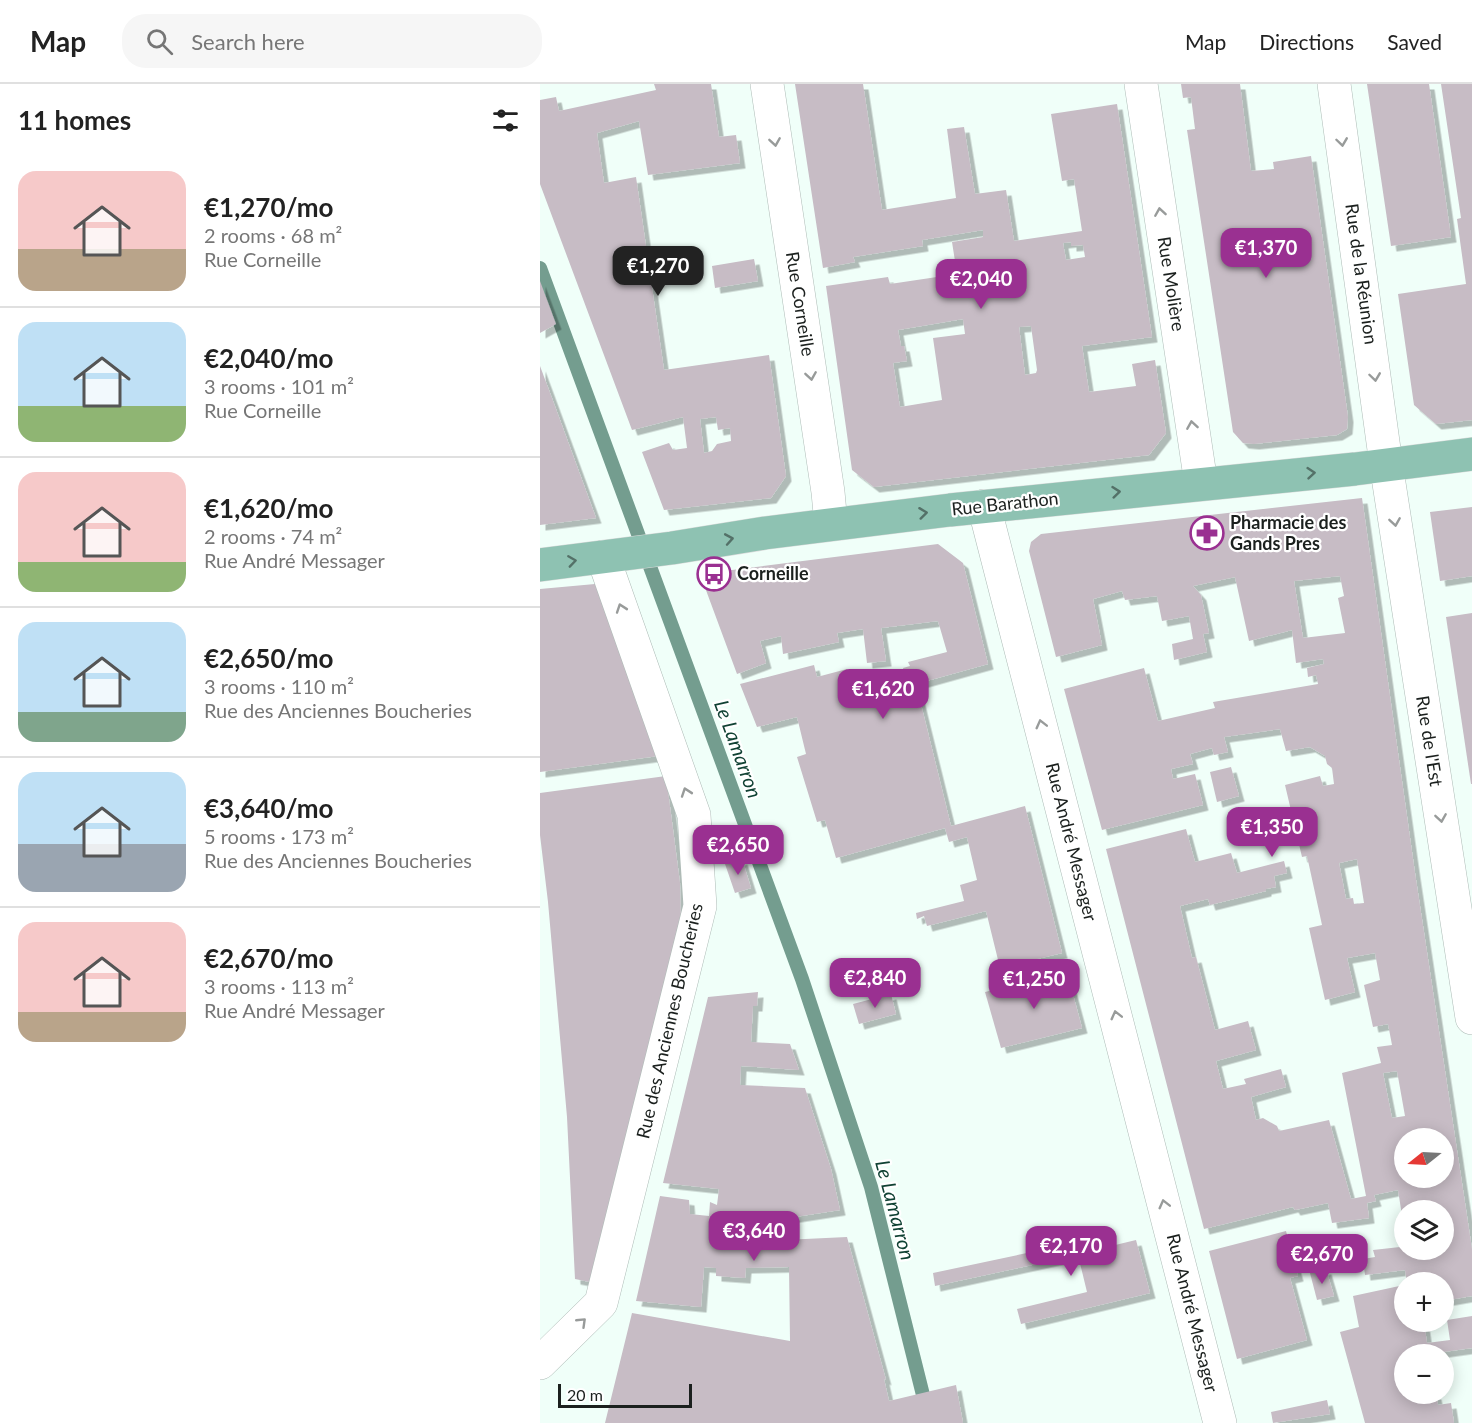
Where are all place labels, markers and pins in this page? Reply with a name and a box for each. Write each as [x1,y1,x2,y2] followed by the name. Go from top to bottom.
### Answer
[1217,228,1315,279] pin: €1,370
[609,246,707,297] pin: €1,270
[932,259,1030,310] pin: €2,040
[1230,511,1346,554] place label: Pharmacie des Gands Pres
[1189,515,1225,551] pharmacy icon: Pharmacie des Gands Pres
[696,556,732,592] bus stop icon: Corneille
[737,562,809,584] place label: Corneille
[834,669,932,720] pin: €1,620
[1223,807,1321,858] pin: €1,350
[689,825,787,876] pin: €2,650
[826,958,924,1009] pin: €2,840
[985,959,1083,1010] pin: €1,250
[705,1211,803,1262] pin: €3,640
[1022,1226,1120,1277] pin: €2,170
[1273,1234,1371,1285] pin: €2,670

